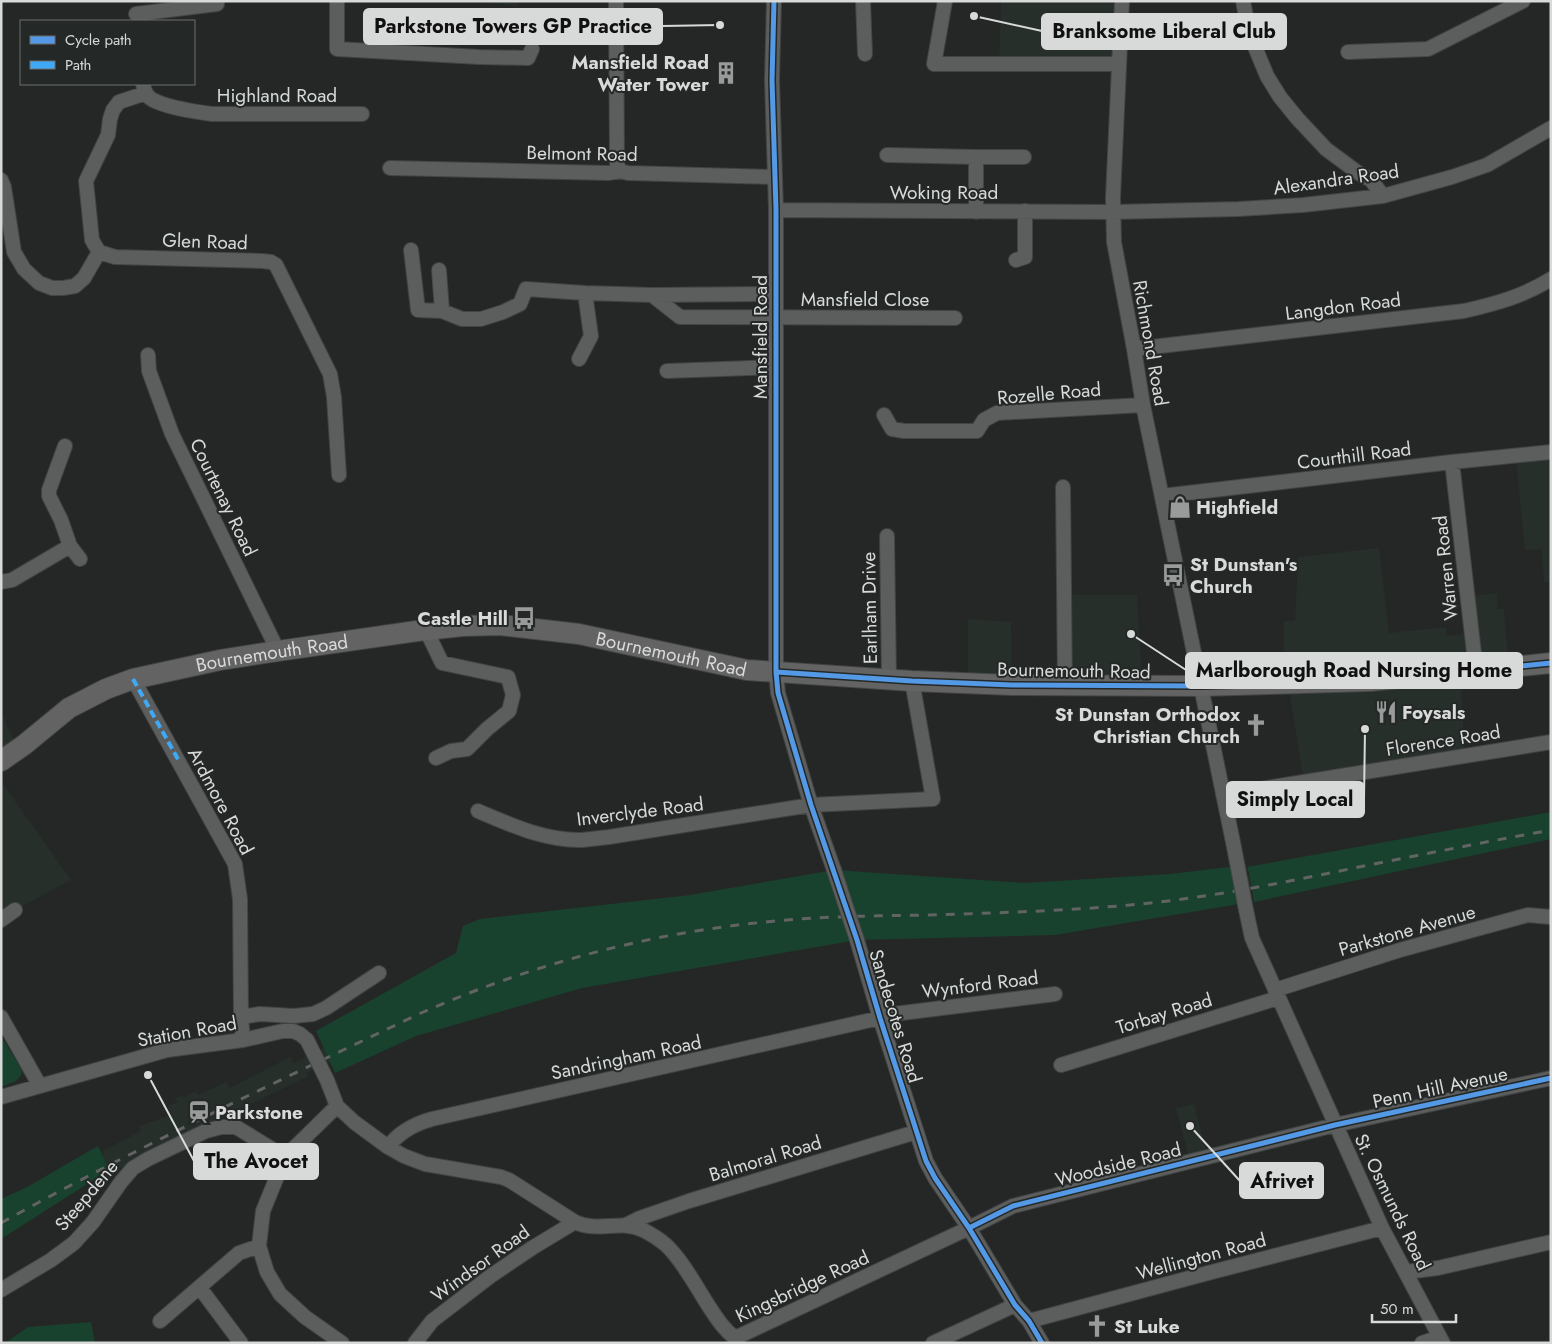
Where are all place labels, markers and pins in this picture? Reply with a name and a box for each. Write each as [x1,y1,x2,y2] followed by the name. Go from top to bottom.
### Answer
[364,9,662,44] callout: Parkstone Towers GP Practice
[1042,14,1286,49] callout: Branksome Liberal Club
[572,49,709,98] place label: Mansfield Road Water Tower
[713,60,739,86] building icon: Mansfield Road Water Tower
[1167,494,1193,520] shop icon: Highfield
[1196,494,1278,521] place label: Highfield
[1190,551,1298,600] place label: St Dunstan's Church
[1160,562,1186,588] bus stop icon: St Dunstan's Church
[418,605,508,632] place label: Castle Hill
[511,605,537,631] bus stop icon: Castle Hill
[1186,653,1522,688] callout: Marlborough Road Nursing Home
[1373,699,1399,725] restaurant icon: Foysals
[1402,699,1466,726] place label: Foysals
[1055,701,1241,750] place label: St Dunstan Orthodox Christian Church
[1243,712,1269,738] church icon: St Dunstan Orthodox Christian Church
[1227,782,1364,817] callout: Simply Local
[186,1099,212,1125] station icon: Parkstone
[215,1099,303,1126] place label: Parkstone
[194,1144,318,1179] callout: The Avocet
[1240,1163,1323,1198] callout: Afrivet
[1084,1313,1110,1339] church icon: St Luke
[1114,1313,1180,1340] place label: St Luke

